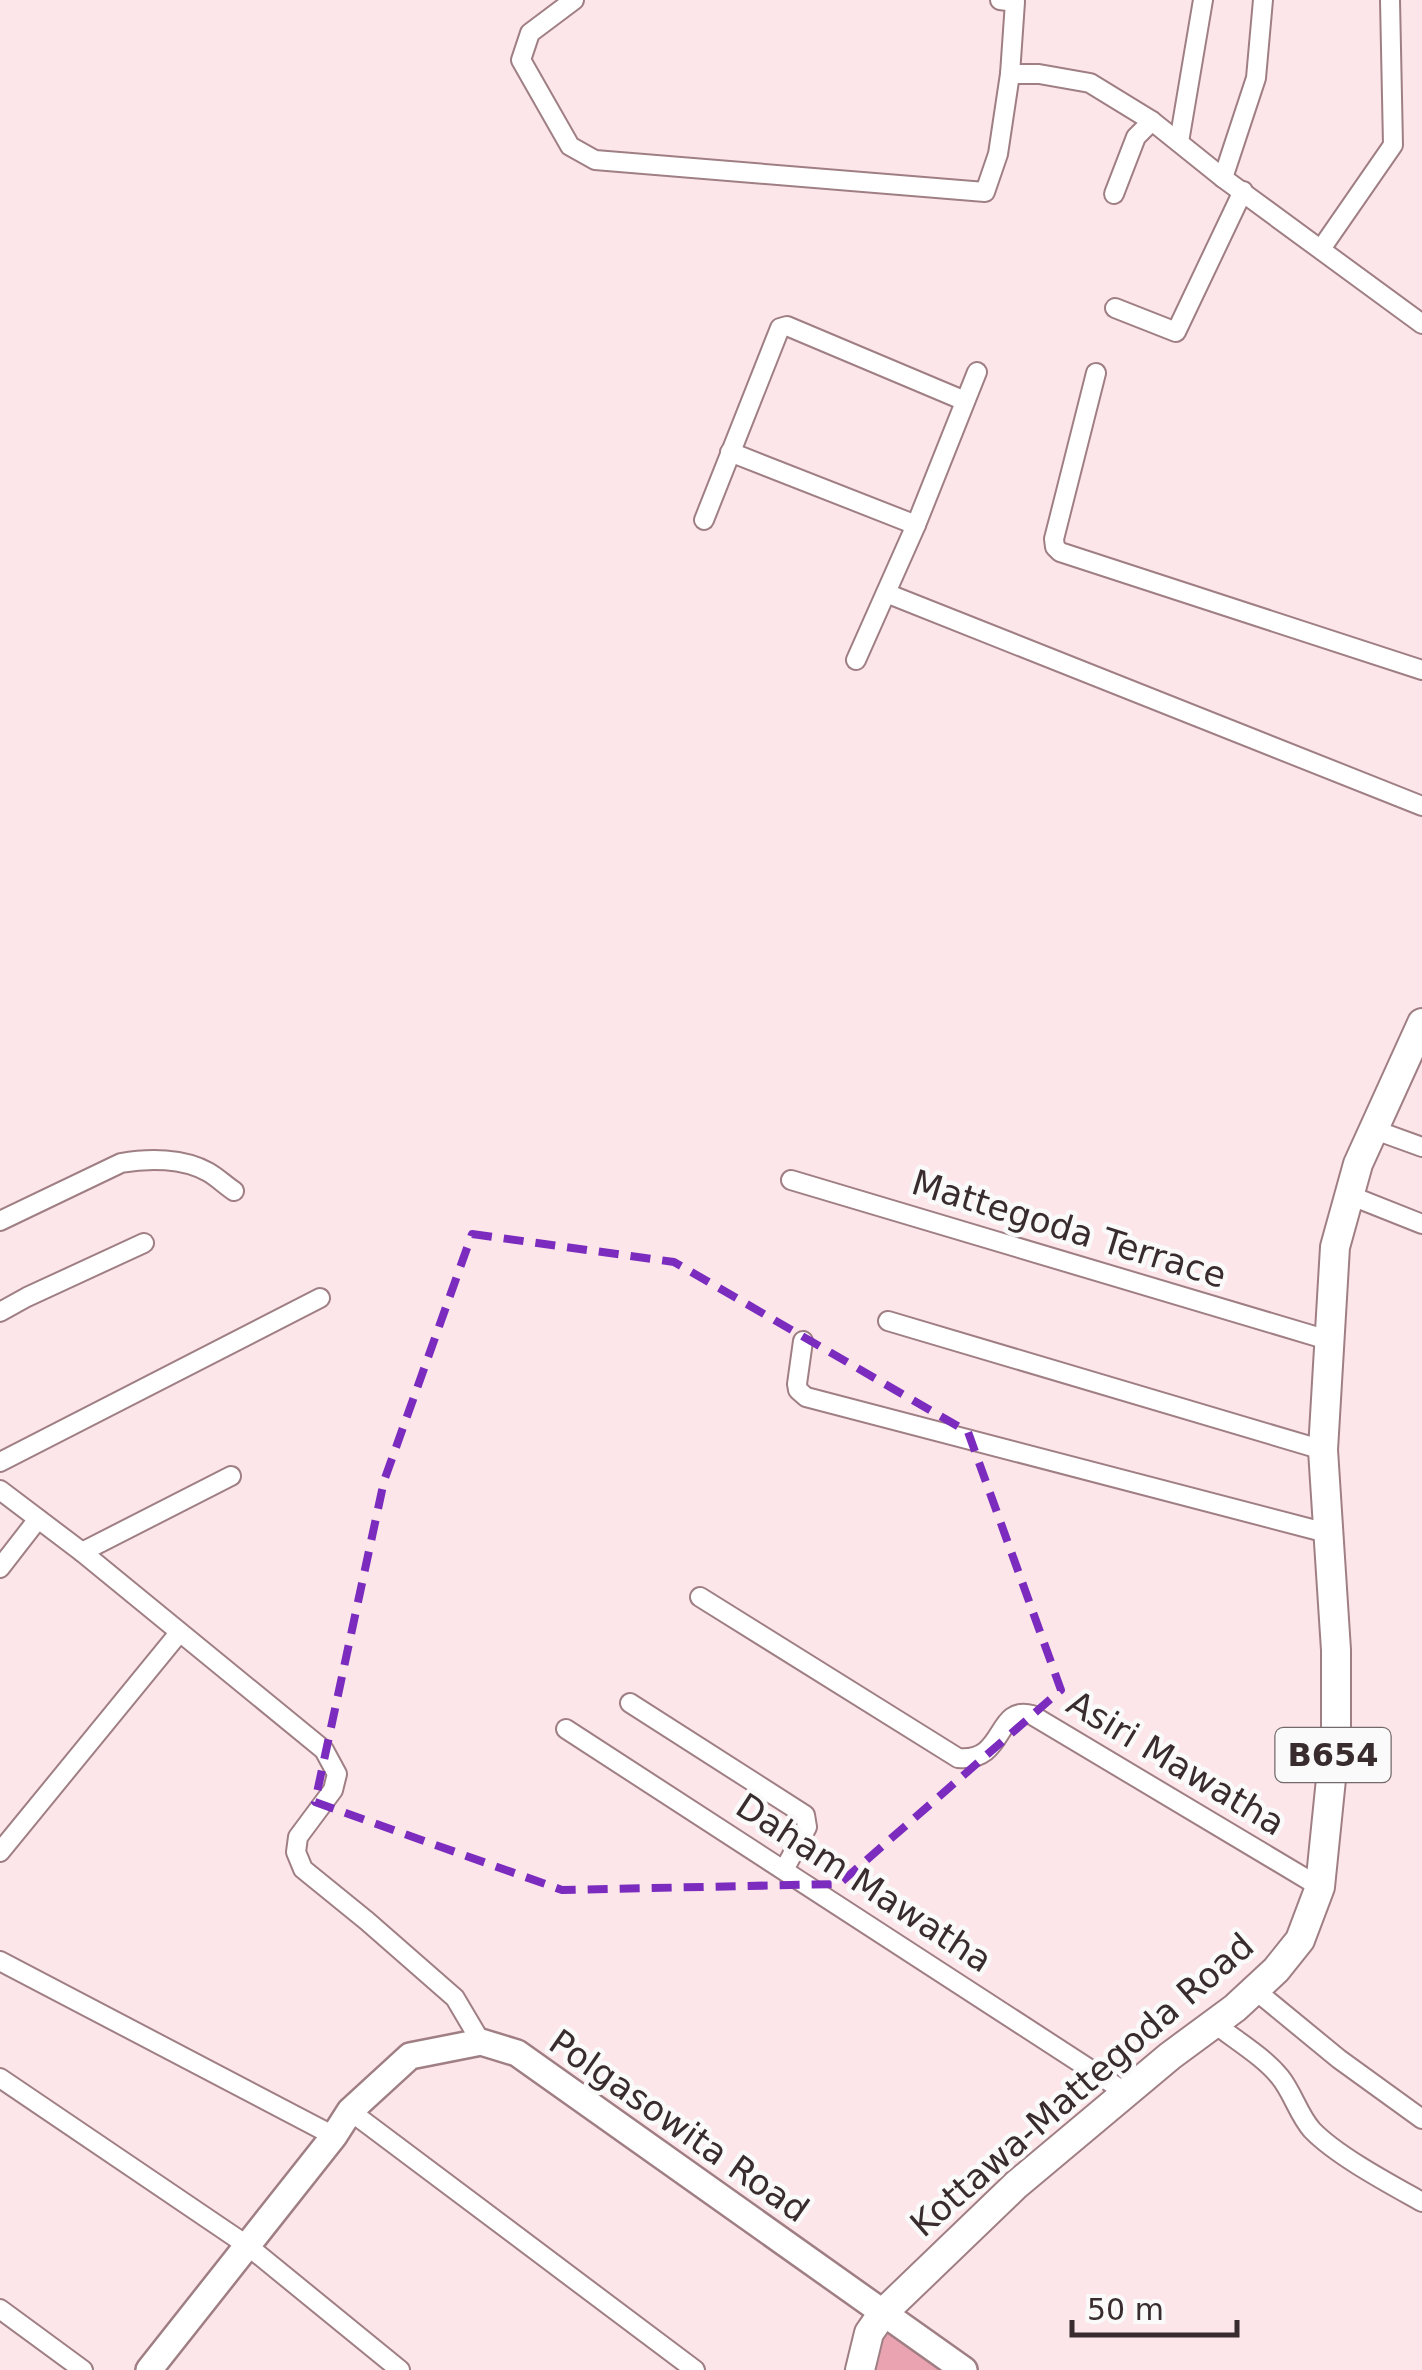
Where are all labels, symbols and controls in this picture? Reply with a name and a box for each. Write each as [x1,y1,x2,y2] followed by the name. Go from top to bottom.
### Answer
[907,1162,1231,1296] street label: Mattegoda Terrace
[1060,1682,1292,1844] street label: Asiri Mawatha
[1276,1728,1390,1782] road number: B654
[729,1786,999,1980] street label: Daham Mawatha
[902,1925,1262,2245] street label: Kottawa-Mattegoda Road
[542,2022,816,2230] street label: Polgasowita Road
[1072,2275,1237,2337] scale bar
[1087,2292,1164,2327] text: 50 m

